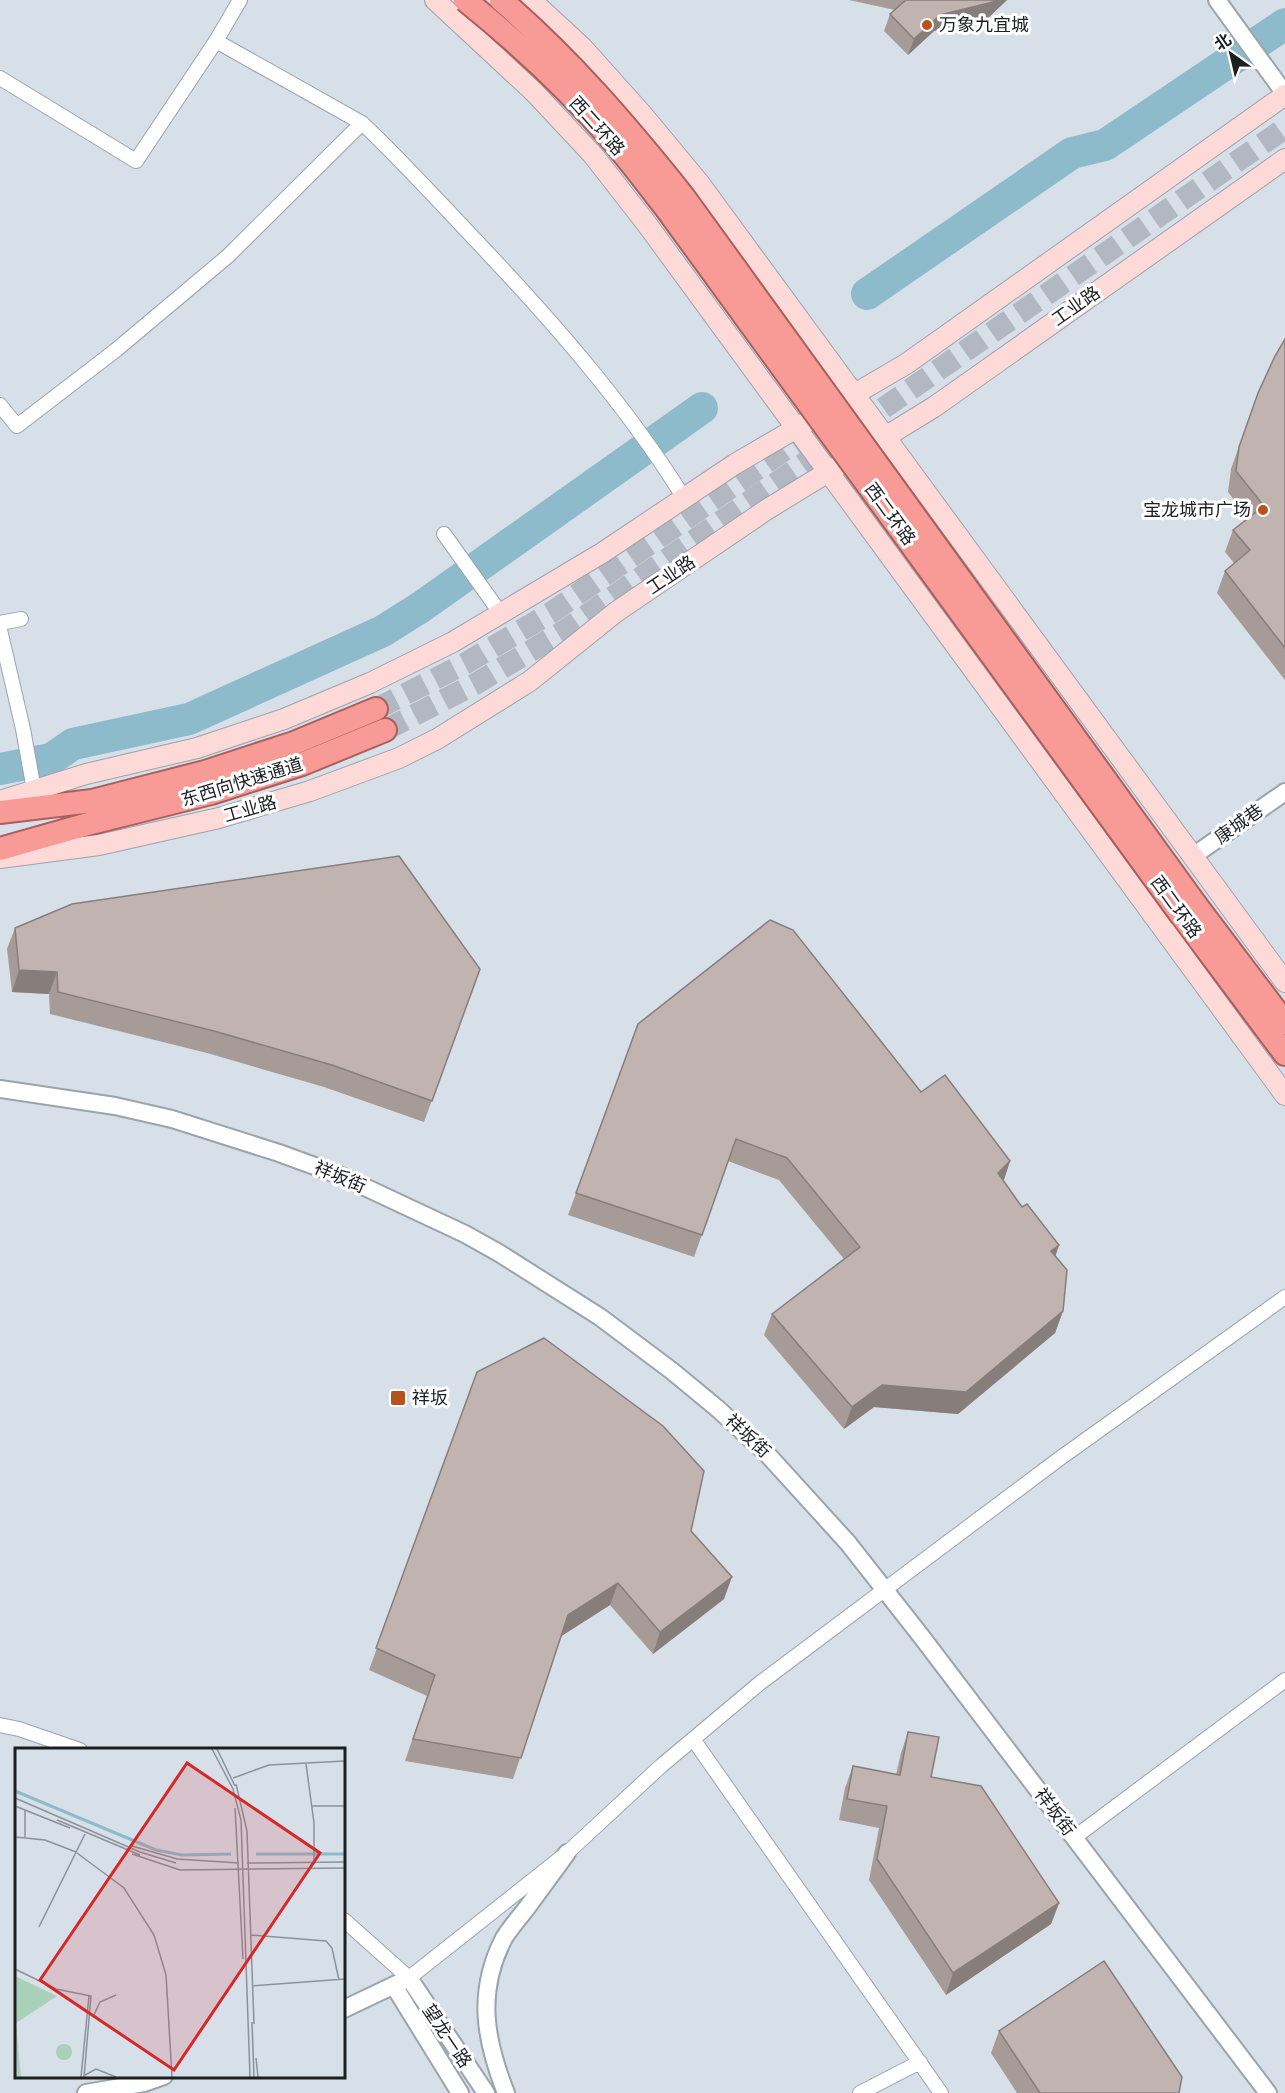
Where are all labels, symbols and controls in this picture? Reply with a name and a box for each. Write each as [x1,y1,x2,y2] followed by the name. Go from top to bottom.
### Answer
[939,14,1029,36] place label: 万象九宜城
[920,18,934,32] marker: 万象九宜城
[1201,24,1261,84] north arrow
[1211,30,1235,54] text: 北
[565,92,629,160] street label: 西二环路
[1048,282,1104,330] street label: 工业路
[860,478,920,550] street label: 西二环路
[1143,499,1251,521] place label: 宝龙城市广场
[1256,503,1270,517] marker: 宝龙城市广场
[642,551,700,599] street label: 工业路
[179,753,305,811] street label: 东西向快速通道
[221,791,279,827] street label: 工业路
[1211,800,1267,848] street label: 康城巷
[1146,871,1206,943] street label: 西二环路
[311,1156,369,1198] street label: 祥坂街
[412,1387,448,1409] place label: 祥坂
[389,1389,407,1407] marker: 祥坂
[721,1410,775,1462] street label: 祥坂街
[15,1748,345,2078] inset map
[1030,1784,1080,1840] street label: 祥坂街
[418,2000,476,2072] street label: 望龙一路

